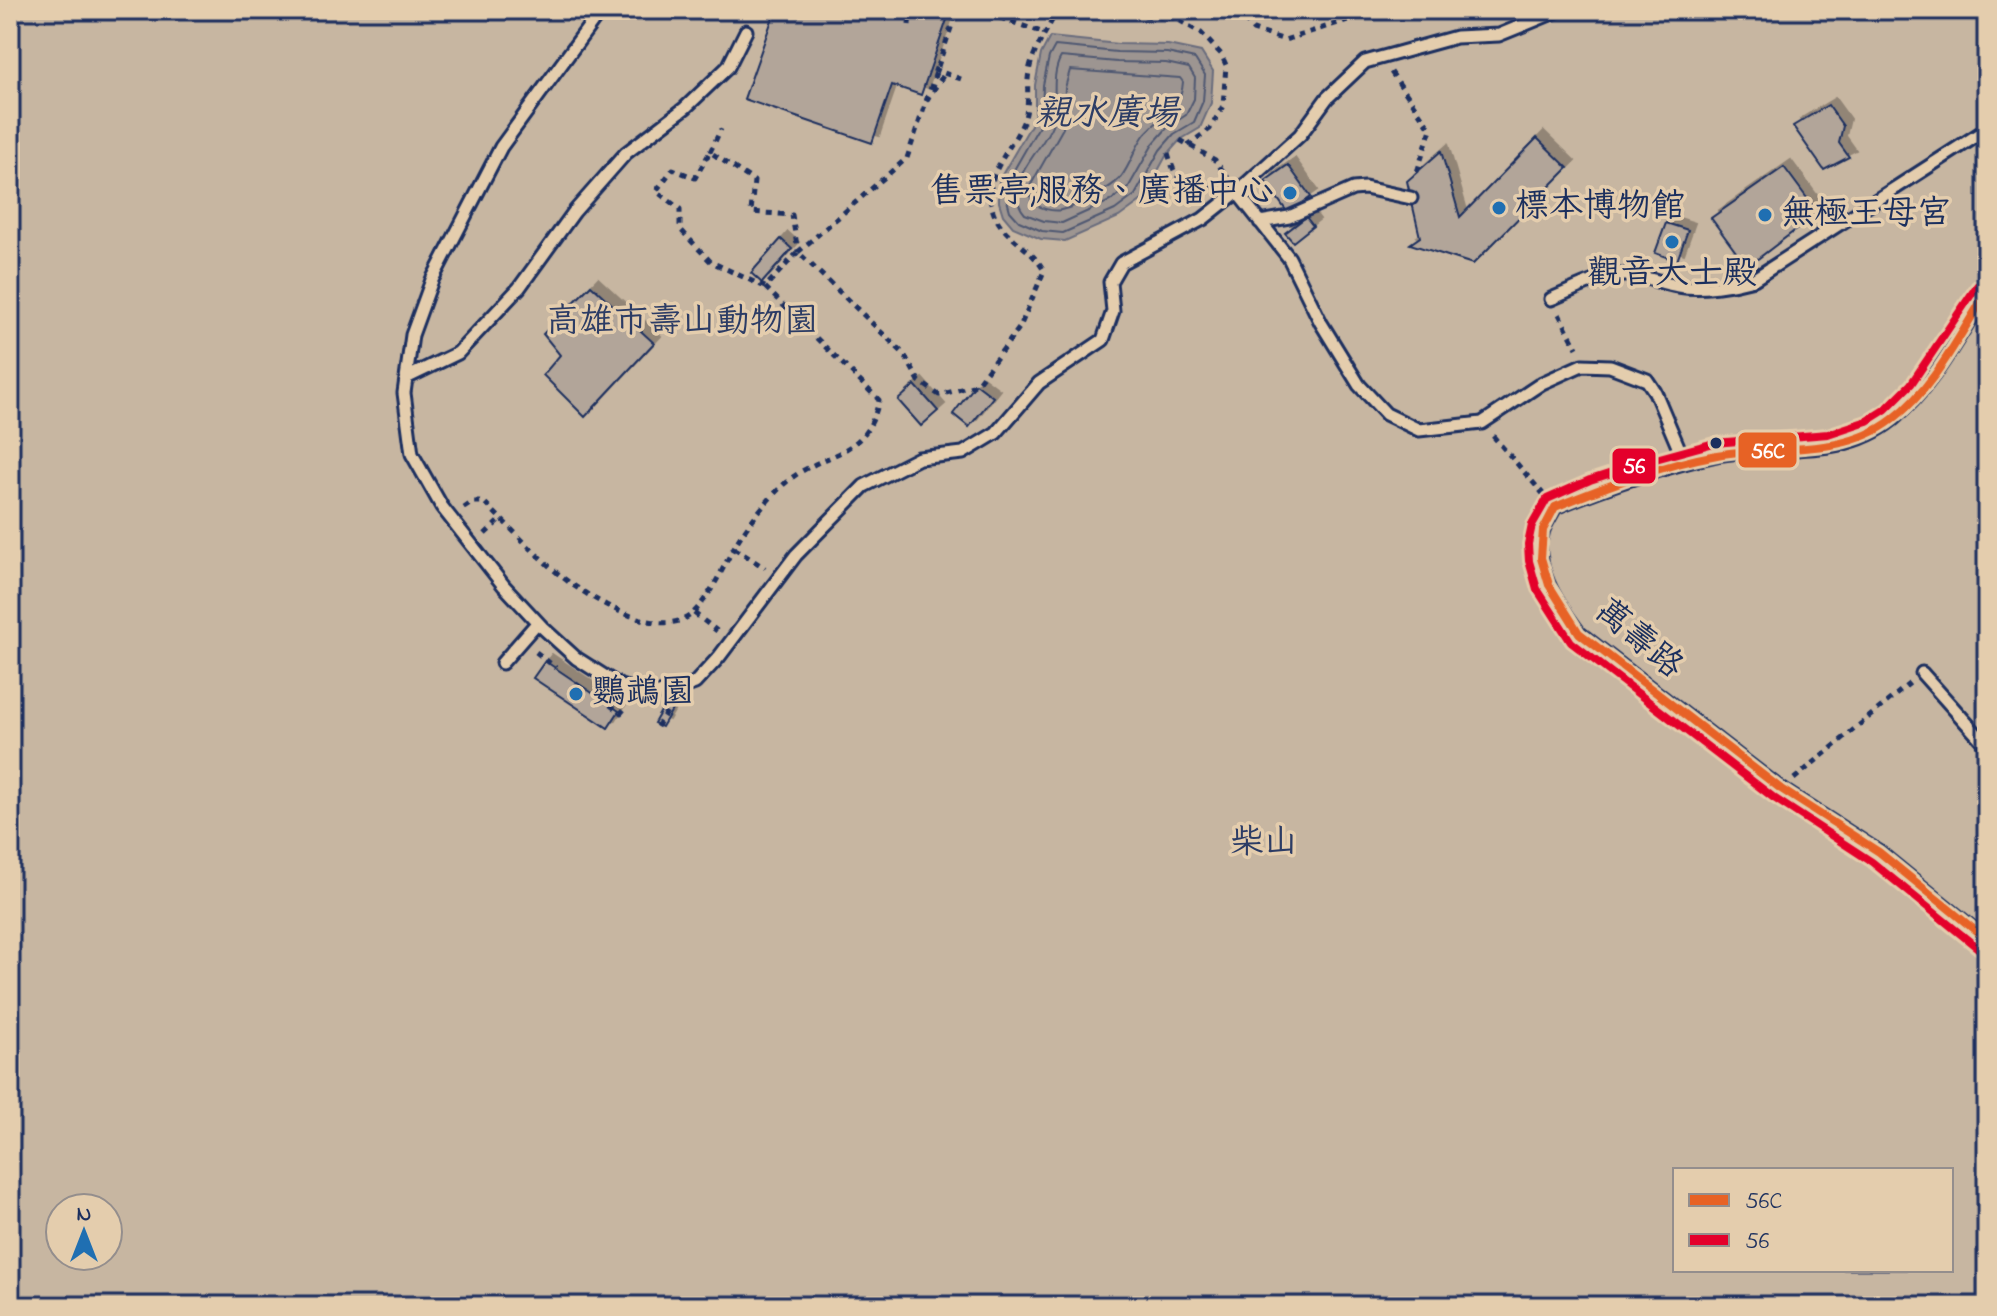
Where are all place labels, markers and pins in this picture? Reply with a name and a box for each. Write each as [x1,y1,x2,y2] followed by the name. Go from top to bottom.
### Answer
[930,168,1274,218] place label: 售票亭;服務、廣播中心
[1515,183,1685,233] place label: 標本博物館
[1281,184,1299,202] marker: 售票亭;服務、廣播中心
[1781,190,1951,240] place label: 無極王母宮
[1490,199,1508,217] marker: 標本博物館
[1756,206,1774,224] marker: 無極王母宮
[1663,233,1681,251] marker: 觀音大士殿
[1587,250,1757,300] place label: 觀音大士殿
[1708,435,1724,451] unlabelled marker
[592,669,694,719] place label: 鸚鵡園
[567,685,585,703] marker: 鸚鵡園

